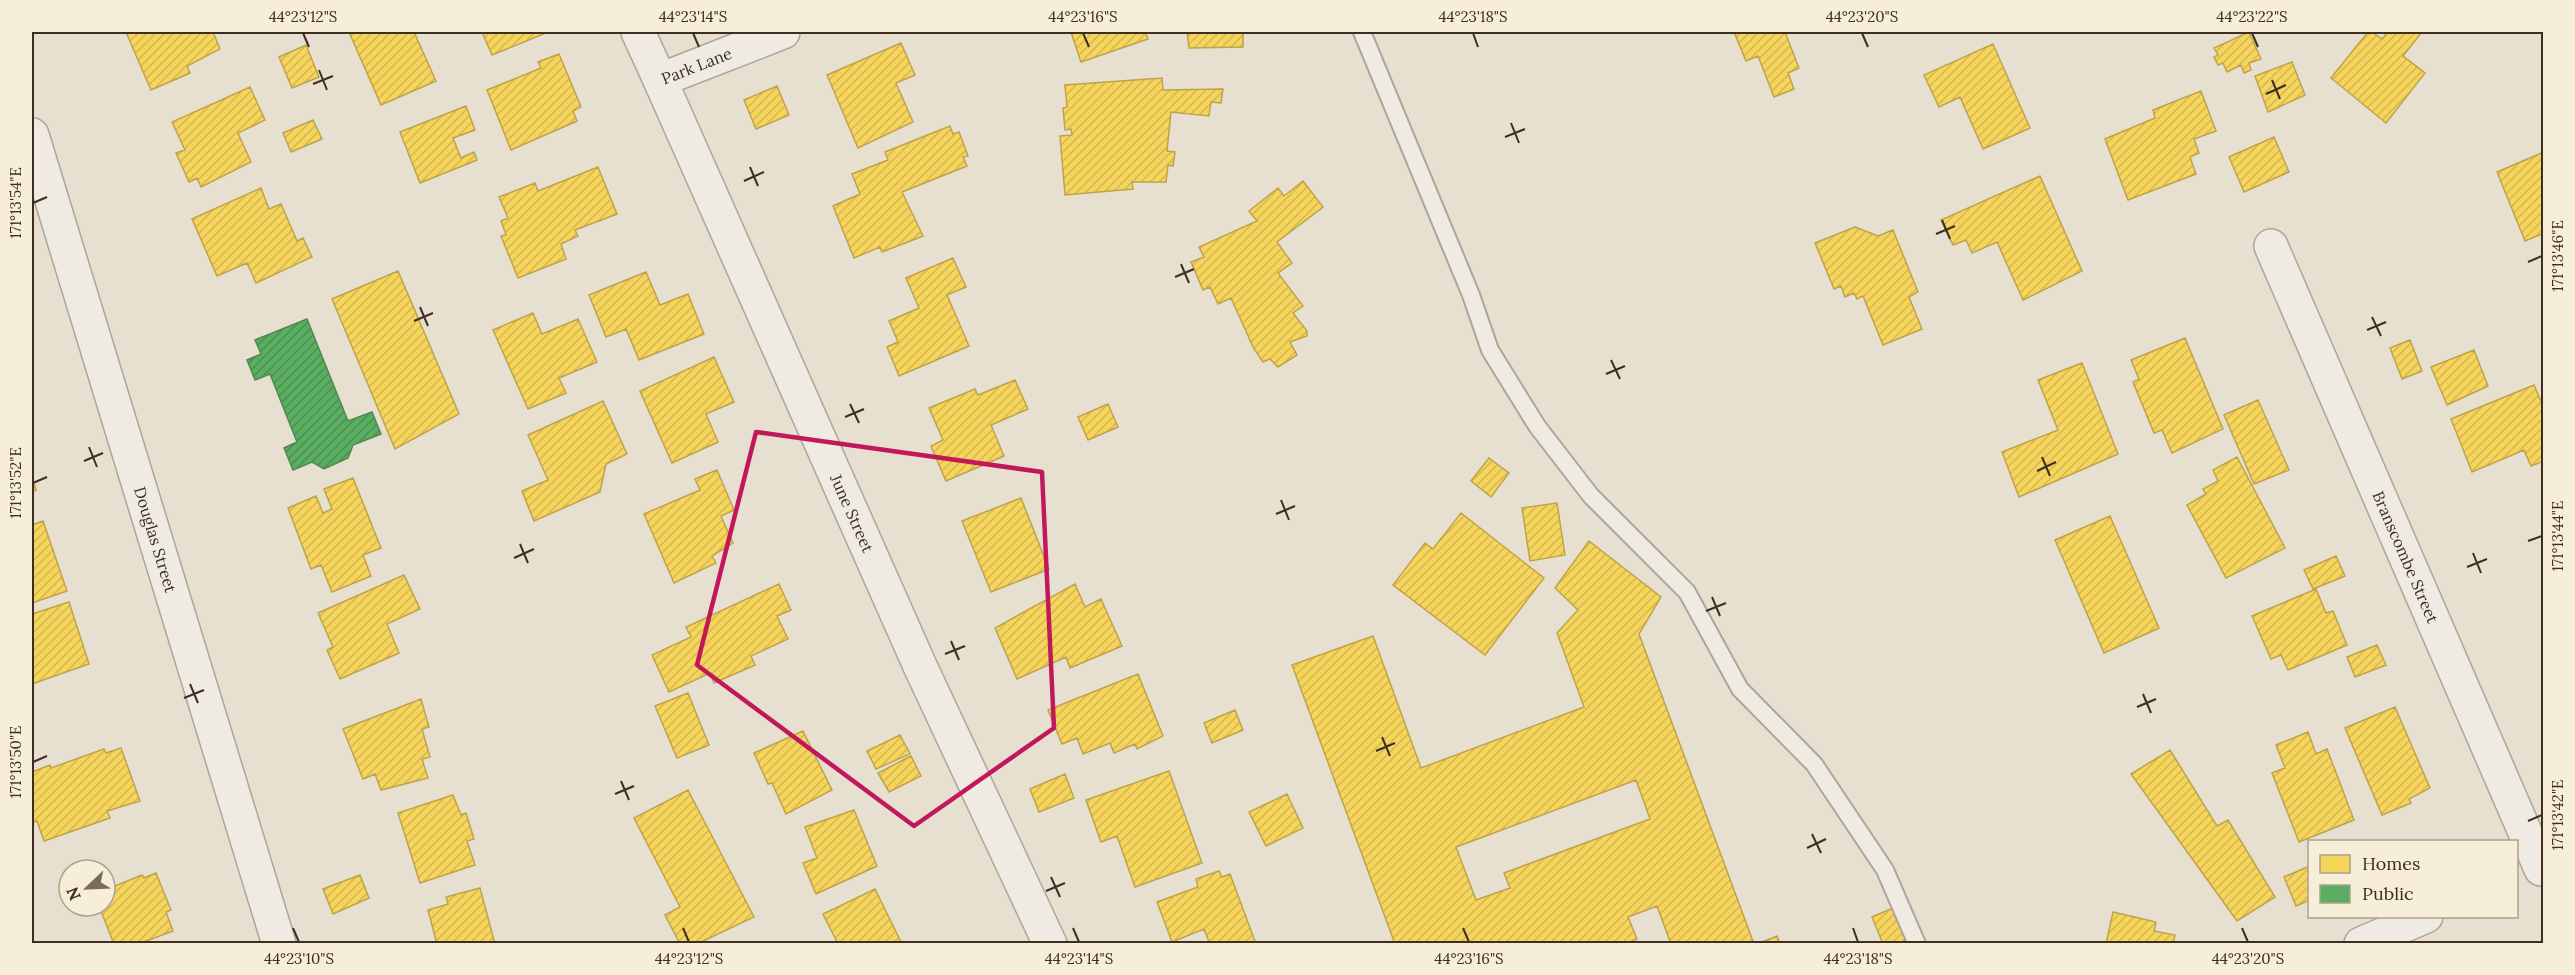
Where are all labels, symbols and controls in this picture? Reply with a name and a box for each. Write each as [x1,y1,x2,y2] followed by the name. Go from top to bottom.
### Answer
[269,7,337,26] text: 44°23'12"S
[659,7,727,26] text: 44°23'14"S
[1048,7,1118,26] text: 44°23'16"S
[1438,7,1508,26] text: 44°23'18"S
[1826,7,1898,26] text: 44°23'20"S
[2216,7,2288,26] text: 44°23'22"S
[658,43,735,88] street label: Park Lane
[6,167,25,239] text: 171°13'54"E
[2548,220,2567,292] text: 171°13'46"E
[6,447,25,519] text: 171°13'52"E
[826,470,879,556] street label: June Street
[130,484,181,596] street label: Douglas Street
[2368,488,2443,627] street label: Branscombe Street
[2548,501,2567,571] text: 171°13'44"E
[6,726,25,798] text: 171°13'50"E
[2548,780,2567,850] text: 171°13'42"E
[2308,840,2518,918] legend
[2362,852,2420,875] text: Homes
[57,858,117,918] north arrow
[2362,882,2414,905] text: Public
[62,884,85,903] text: N
[264,949,334,968] text: 44°23'10"S
[655,949,723,968] text: 44°23'12"S
[1045,949,1113,968] text: 44°23'14"S
[1434,949,1504,968] text: 44°23'16"S
[1823,949,1893,968] text: 44°23'18"S
[2212,949,2284,968] text: 44°23'20"S

